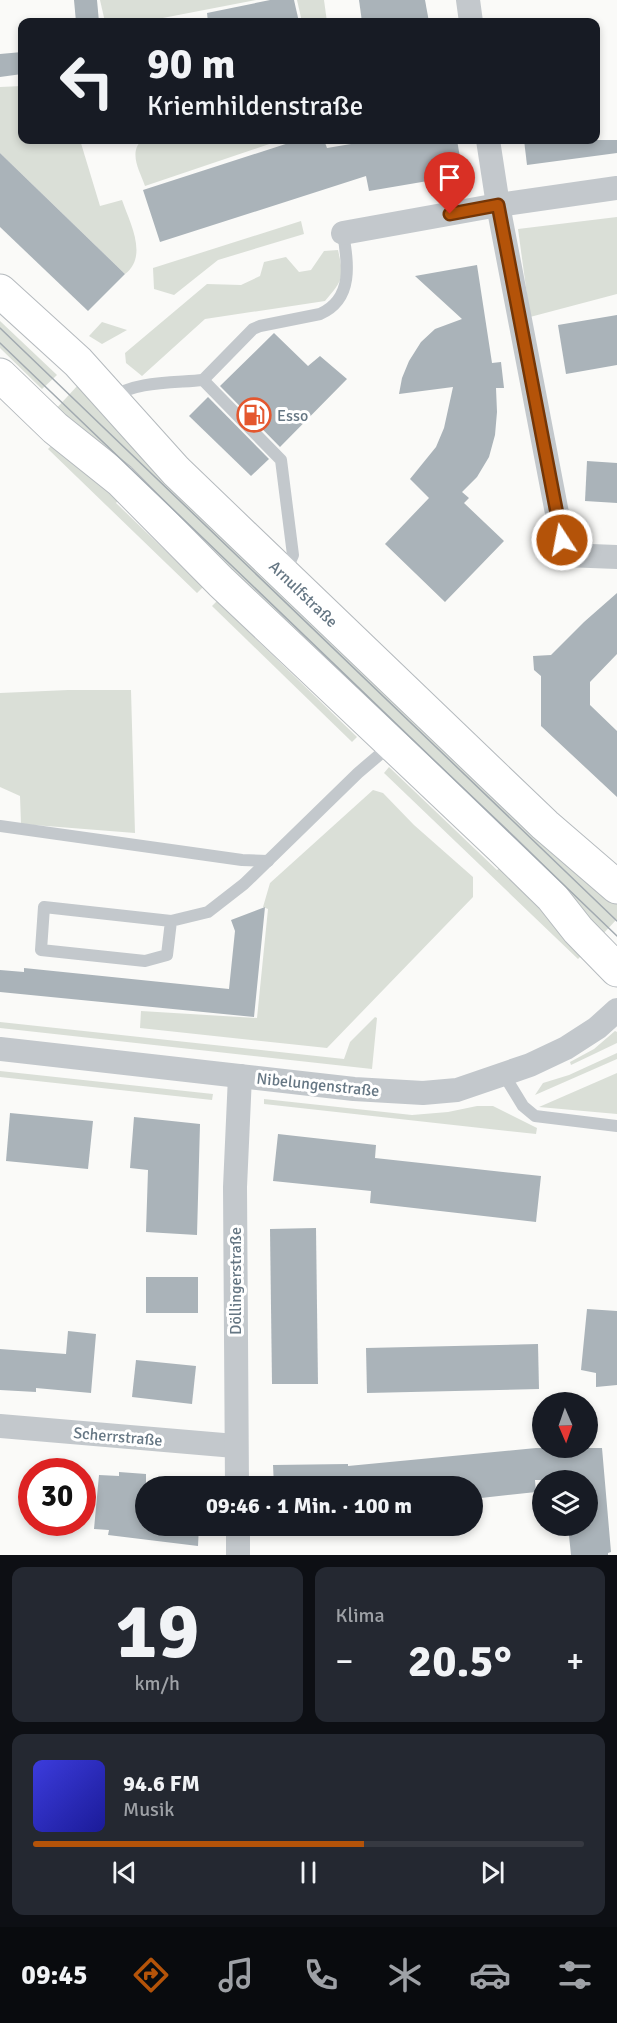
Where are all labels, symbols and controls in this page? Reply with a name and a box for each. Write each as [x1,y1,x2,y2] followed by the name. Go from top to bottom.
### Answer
[147,39,236,90] text: 90 m
[48,42,126,120] icon: left
[147,90,363,123] text: Kriemhildenstraße
[424,152,475,214] pin
[433,161,466,194] icon: arrive
[236,397,272,433] fuel station icon: Esso
[277,406,308,426] place label: Esso
[530,508,594,572] position arrow
[264,557,342,632] street label: Arnulfstraße
[256,1069,380,1101] street label: Nibelungenstraße
[226,1227,246,1335] street label: Döllingerstraße
[532,1392,598,1458] north arrow
[532,1392,598,1536] map controls
[72,1423,163,1451] street label: Scherrstraße
[18,1458,96,1536] speed limit sign: 30
[532,1470,598,1536] button: layers
[206,1492,412,1519] text: 09:46 · 1 Min. · 100 m
[115,1584,199,1680] text: 19
[336,1603,385,1628] text: Klima
[408,1634,512,1689] text: 20.5°
[336,1641,353,1682] text: −
[566,1641,584,1682] text: +
[135,1671,180,1696] text: km/h
[123,1770,200,1797] text: 94.6 FM
[123,1797,174,1822] text: Musik
[108,1856,141,1889] icon: previous
[292,1856,325,1889] icon: pause
[476,1856,509,1889] icon: next
[130,1954,172,1996] icon: directions
[215,1954,257,1996] icon: music
[300,1954,342,1996] icon: phone
[384,1954,426,1996] icon: climate
[469,1954,511,1996] icon: car
[554,1954,596,1996] icon: filters
[21,1959,88,1992] text: 09:45

